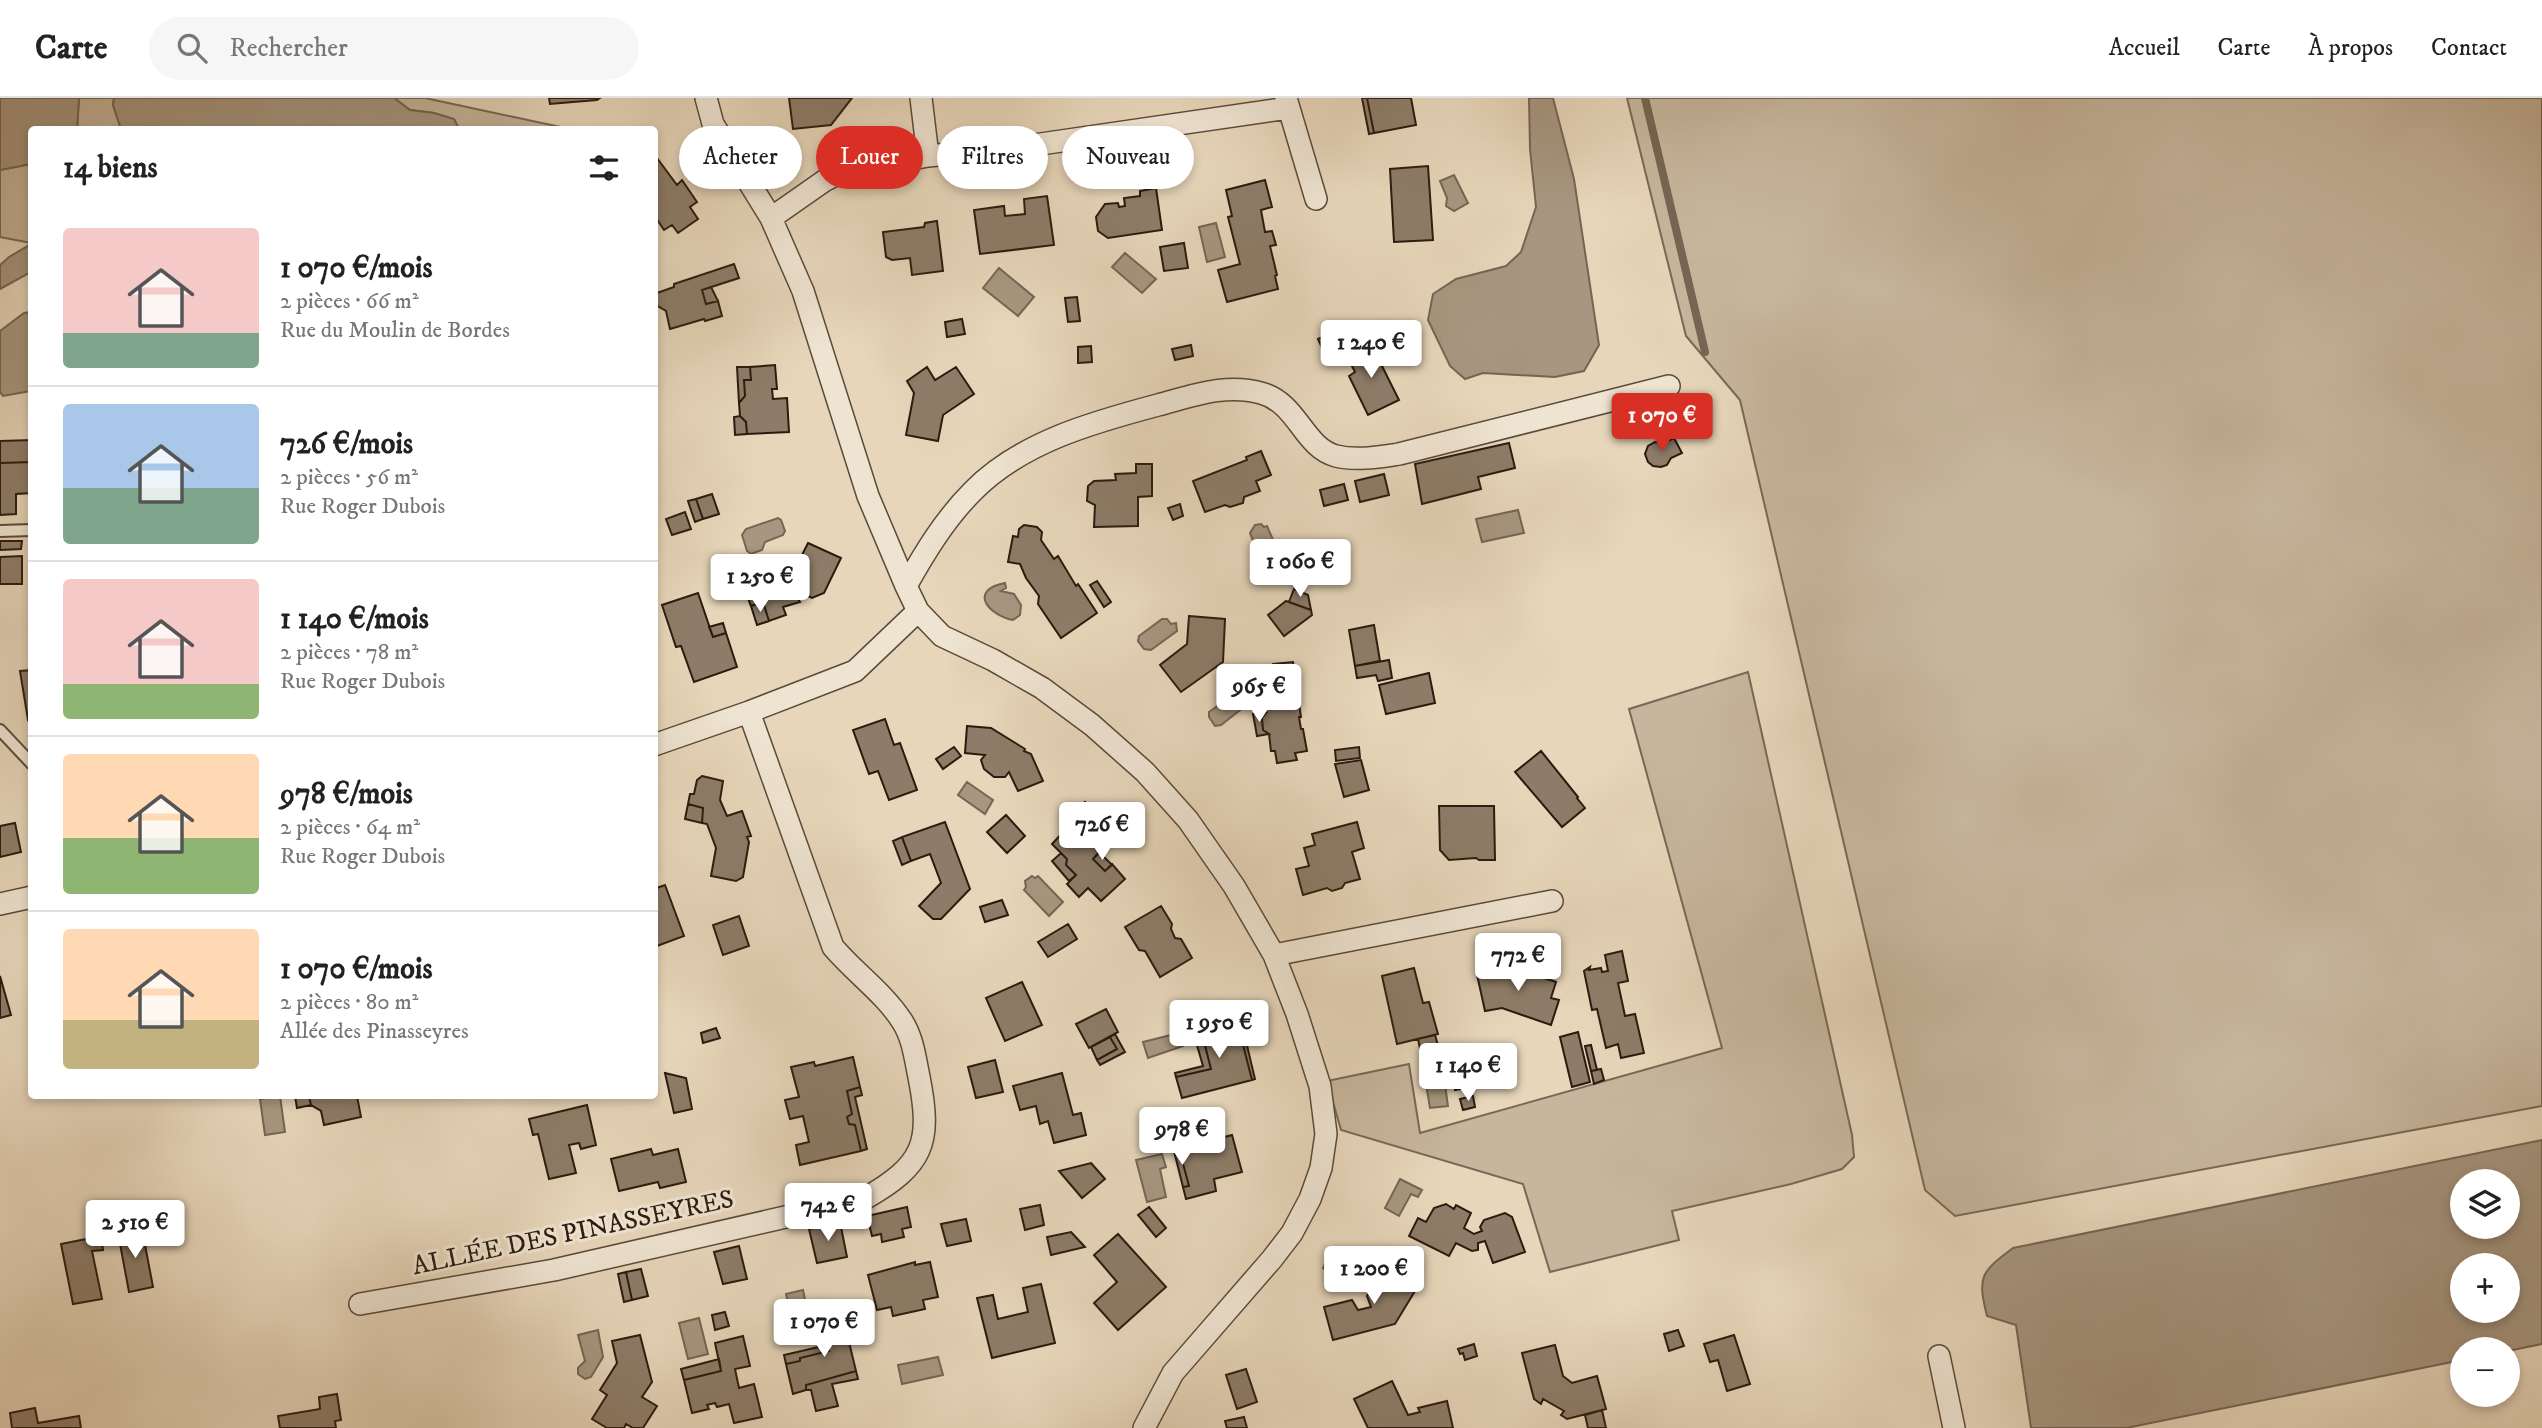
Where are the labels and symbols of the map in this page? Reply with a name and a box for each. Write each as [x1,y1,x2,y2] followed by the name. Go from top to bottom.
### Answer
[1306,320,1436,380] pin: 1 240 €
[1597,394,1727,453] pin: 1 070 €
[1235,540,1365,599] pin: 1 060 €
[695,554,825,614] pin: 1 250 €
[1210,664,1308,724] pin: 965 €
[1053,802,1151,862] pin: 726 €
[1469,934,1567,993] pin: 772 €
[1154,1000,1284,1060] pin: 1 950 €
[1403,1044,1533,1103] pin: 1 140 €
[1133,1108,1231,1167] pin: 978 €
[409,1183,737,1283] street label: ALLÉE DES PINASSEYRES
[779,1184,877,1243] pin: 742 €
[70,1200,200,1260] pin: 2 510 €
[1309,1246,1439,1306] pin: 1 200 €
[759,1300,889,1359] pin: 1 070 €

